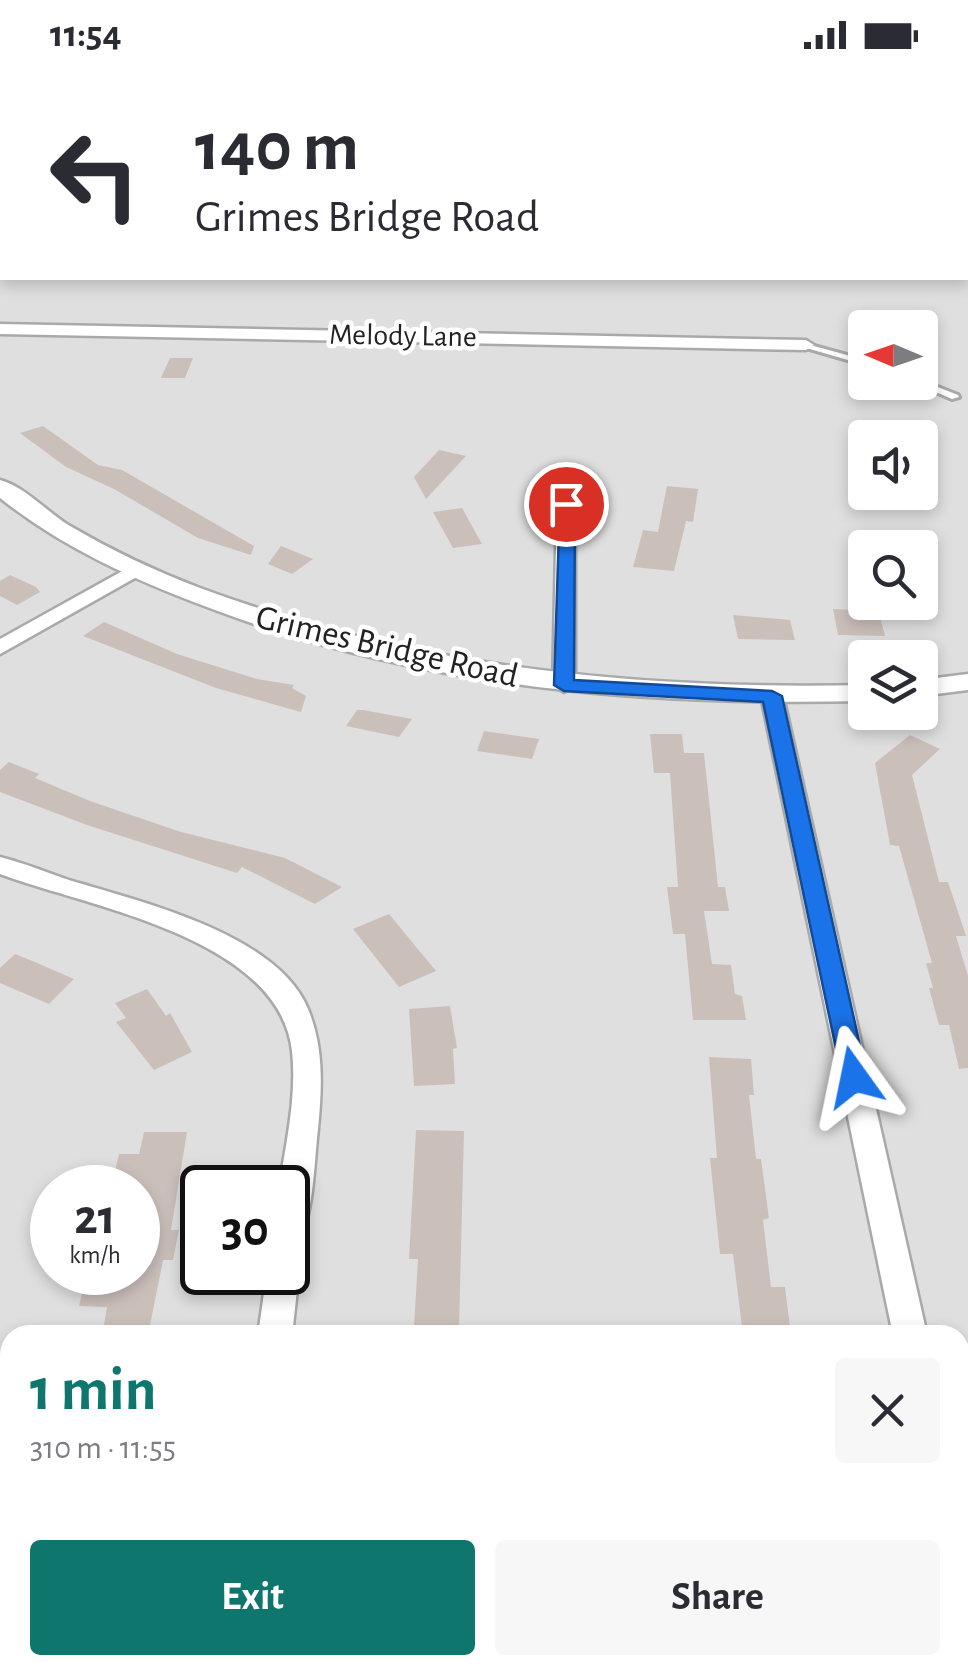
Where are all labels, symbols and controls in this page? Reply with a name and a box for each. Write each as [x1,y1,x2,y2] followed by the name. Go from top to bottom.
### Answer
[50,16,122,54] text: 11:54
[30,110,160,240] icon: left
[195,113,359,183] text: 140 m
[195,195,539,240] text: Grimes Bridge Road
[848,310,938,400] north arrow
[848,310,938,730] map controls
[329,320,477,352] street label: Melody Lane
[848,420,938,510] button: sound
[524,462,609,547] pin
[539,477,594,532] icon: arrive
[848,530,938,620] button: search
[253,600,521,694] street label: Grimes Bridge Road
[848,640,938,730] button: layers
[802,1025,906,1129] position arrow
[180,1165,310,1295] speed limit sign: 30
[74,1193,116,1243] text: 21
[69,1243,121,1268] text: km/h
[835,1358,940,1463] button: close
[30,1361,156,1421] text: 1 min
[30,1432,176,1464] text: 310 m · 11:55
[30,1540,475,1655] button: Exit
[495,1540,940,1655] button: Share

